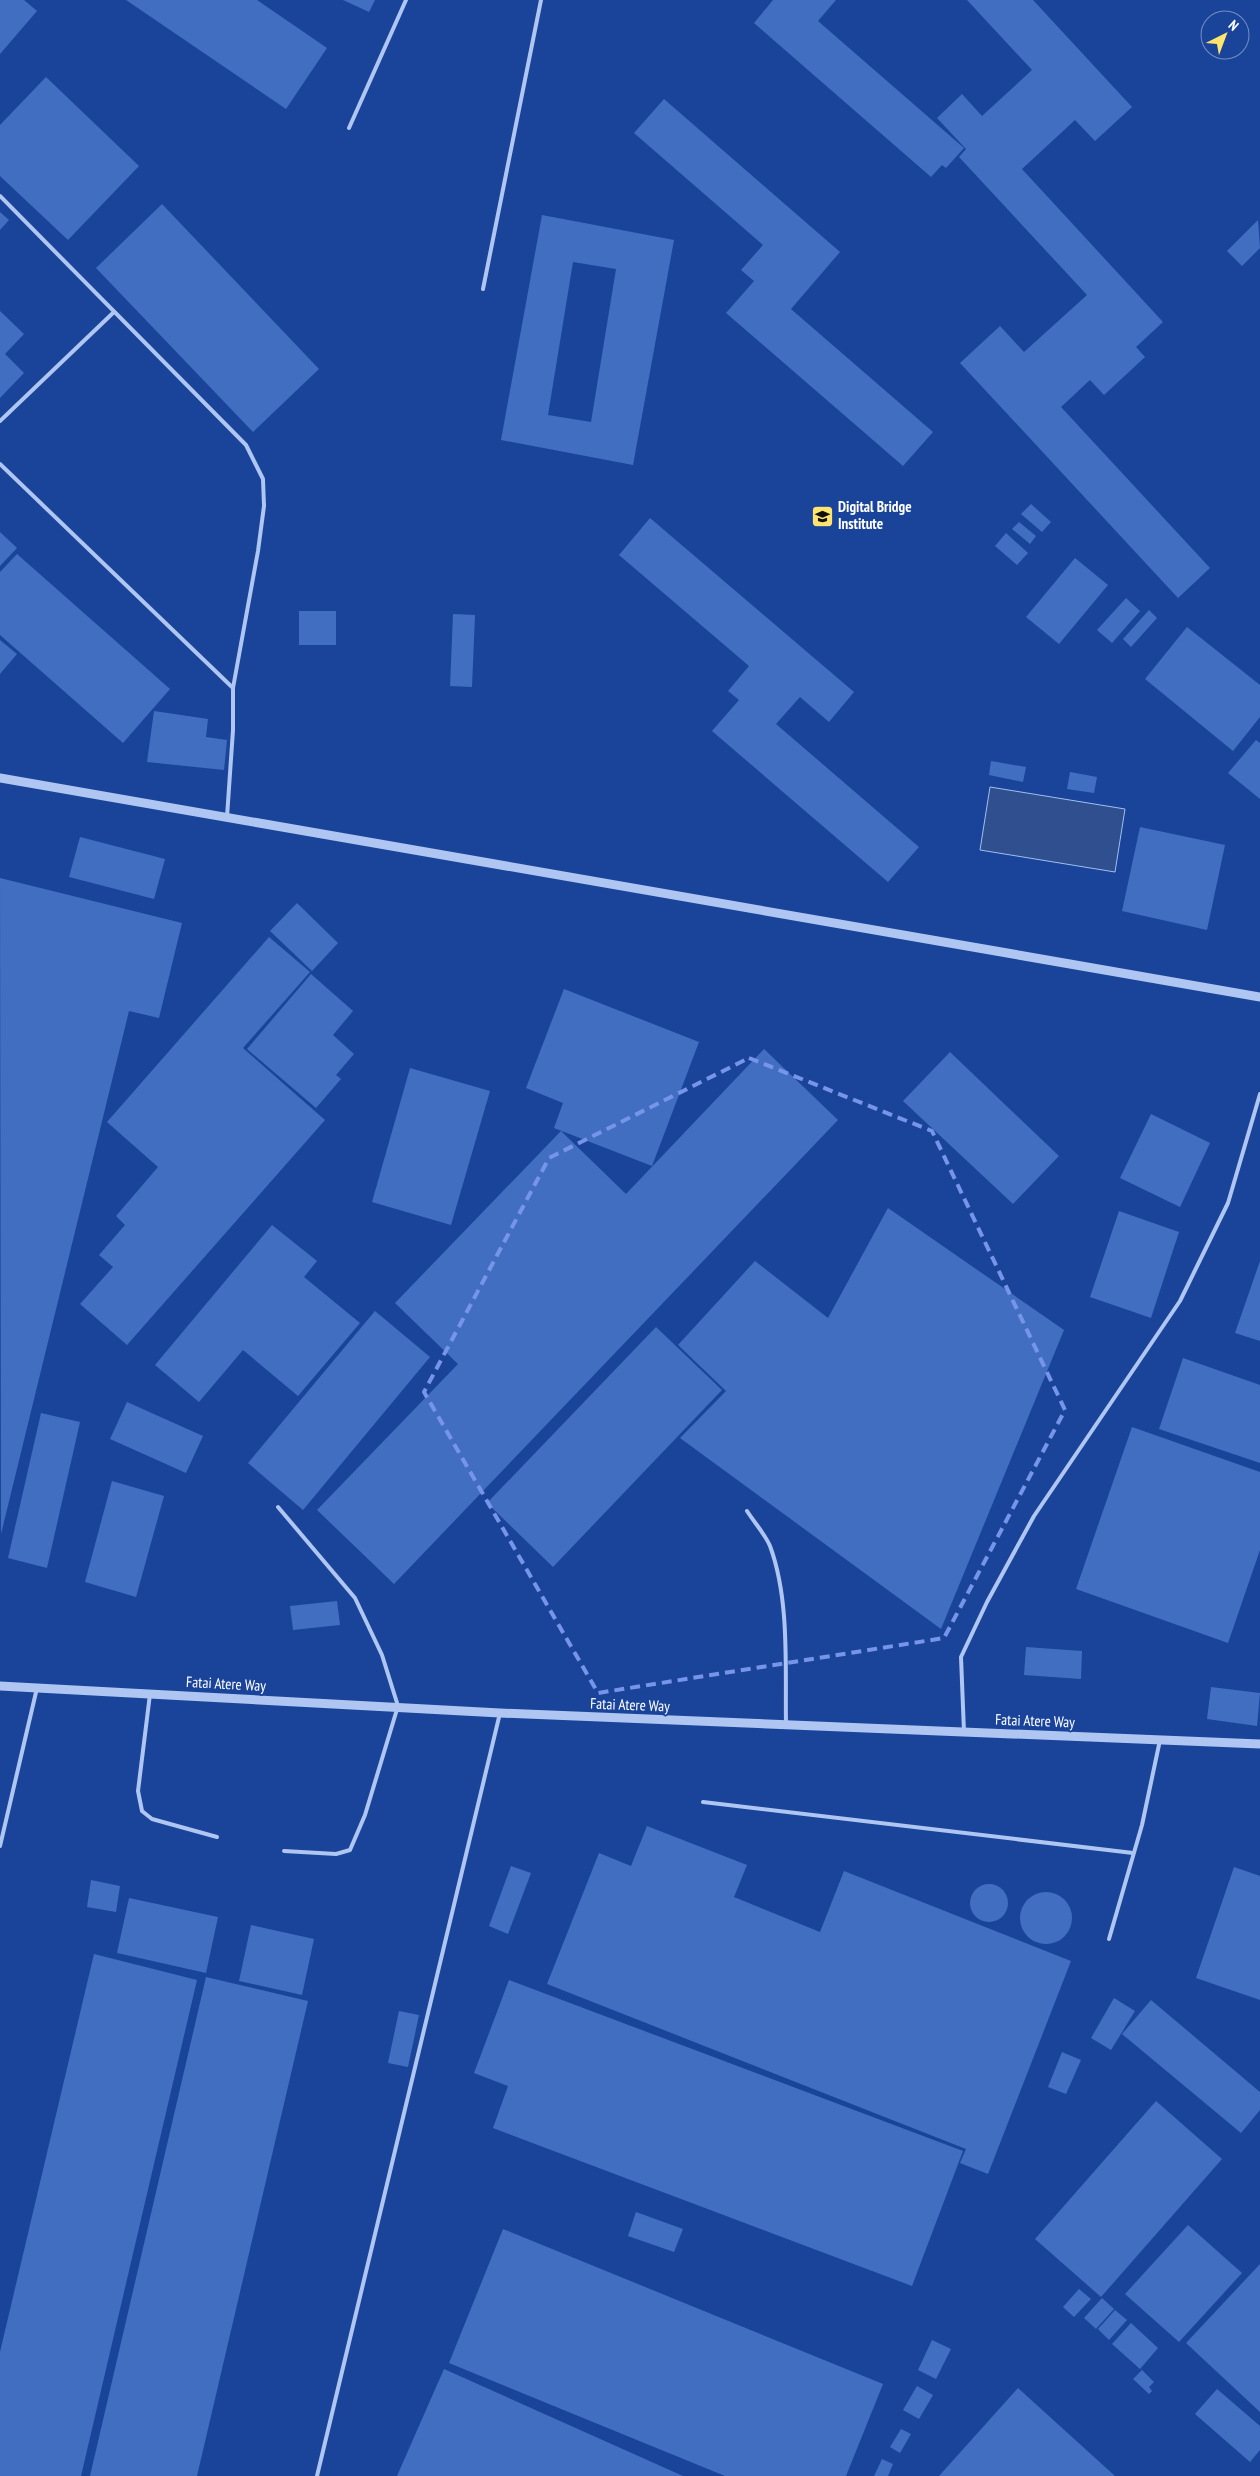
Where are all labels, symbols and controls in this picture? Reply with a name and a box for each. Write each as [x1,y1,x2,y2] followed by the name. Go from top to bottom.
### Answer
[1200,10,1250,60] north arrow
[1225,16,1243,35] text: N
[838,497,912,533] place label: Digital Bridge Institute
[810,504,834,528] school or university icon: Digital Bridge Institute
[186,1672,267,1695] street label: Fatai Atere Way
[590,1694,671,1715] street label: Fatai Atere Way
[995,1710,1076,1731] street label: Fatai Atere Way

